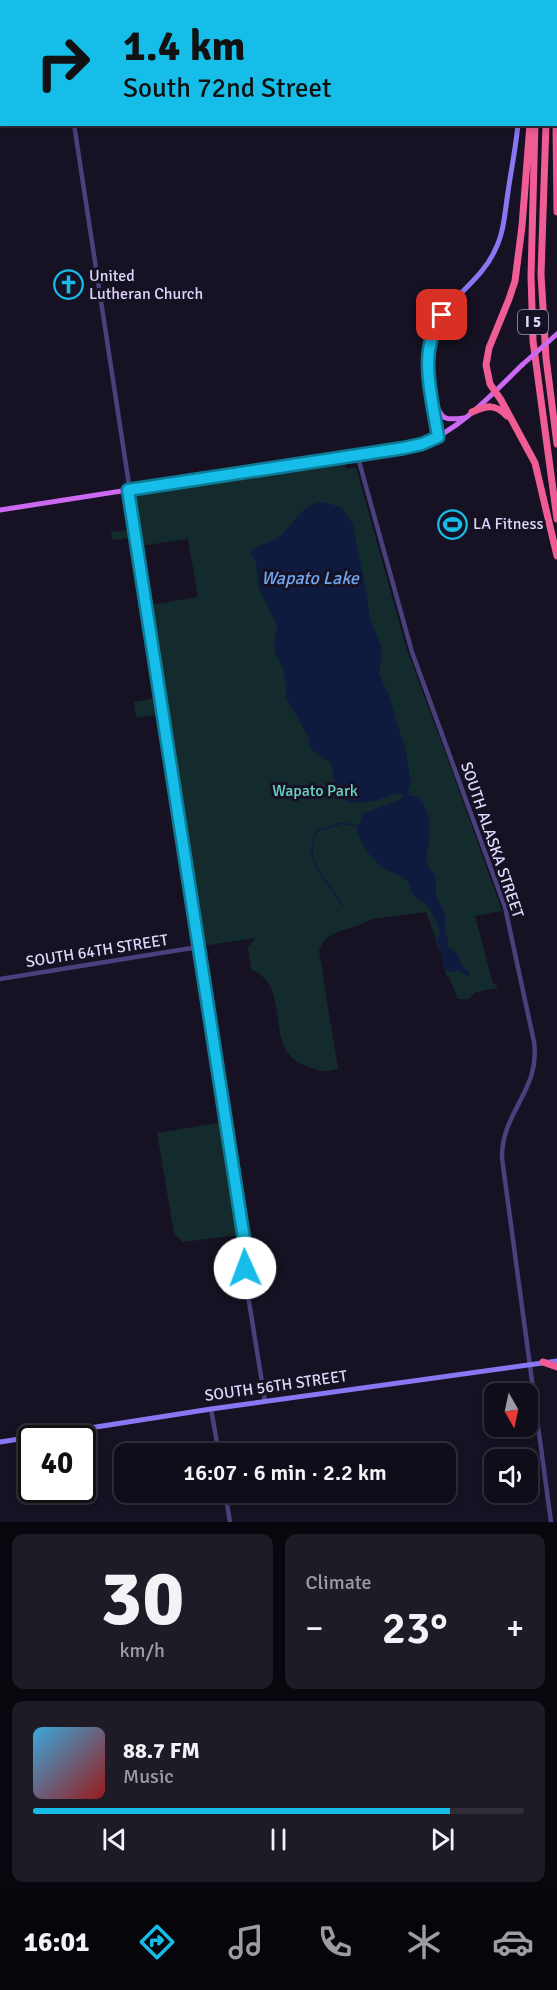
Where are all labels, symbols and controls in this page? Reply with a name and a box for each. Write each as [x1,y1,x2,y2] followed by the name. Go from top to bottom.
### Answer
[123,21,246,72] text: 1.4 km
[24,24,102,102] icon: right
[123,72,331,105] text: South 72nd Street
[89,266,203,304] place label: United Lutheran Church
[52,269,84,301] church icon: United Lutheran Church
[416,289,467,340] pin
[425,298,458,331] icon: arrive
[518,310,548,334] road number: I 5
[436,508,468,540] sports icon: LA Fitness
[473,514,543,534] place label: LA Fitness
[261,567,360,589] water label: Wapato Lake
[456,759,528,921] street label: SOUTH ALASKA STREET
[272,781,358,801] park label: Wapato Park
[24,930,170,972] street label: SOUTH 64TH STREET
[213,1236,277,1300] position arrow
[203,1366,349,1406] street label: SOUTH 56TH STREET
[484,1383,538,1437] north arrow
[484,1383,538,1503] map controls
[18,1425,96,1503] speed limit sign: 40
[484,1449,538,1503] button: sound
[183,1459,387,1486] text: 16:07 · 6 min · 2.2 km
[100,1551,184,1647] text: 30
[306,1570,371,1595] text: Climate
[382,1601,448,1656] text: 23°
[306,1608,323,1649] text: −
[506,1608,524,1649] text: +
[120,1638,165,1663] text: km/h
[123,1737,200,1764] text: 88.7 FM
[123,1764,174,1789] text: Music
[98,1823,131,1856] icon: previous
[262,1823,295,1856] icon: pause
[426,1823,459,1856] icon: next
[136,1921,178,1963] icon: directions
[225,1921,267,1963] icon: music
[314,1921,356,1963] icon: phone
[403,1921,445,1963] icon: climate
[492,1921,534,1963] icon: car
[23,1926,90,1959] text: 16:01

